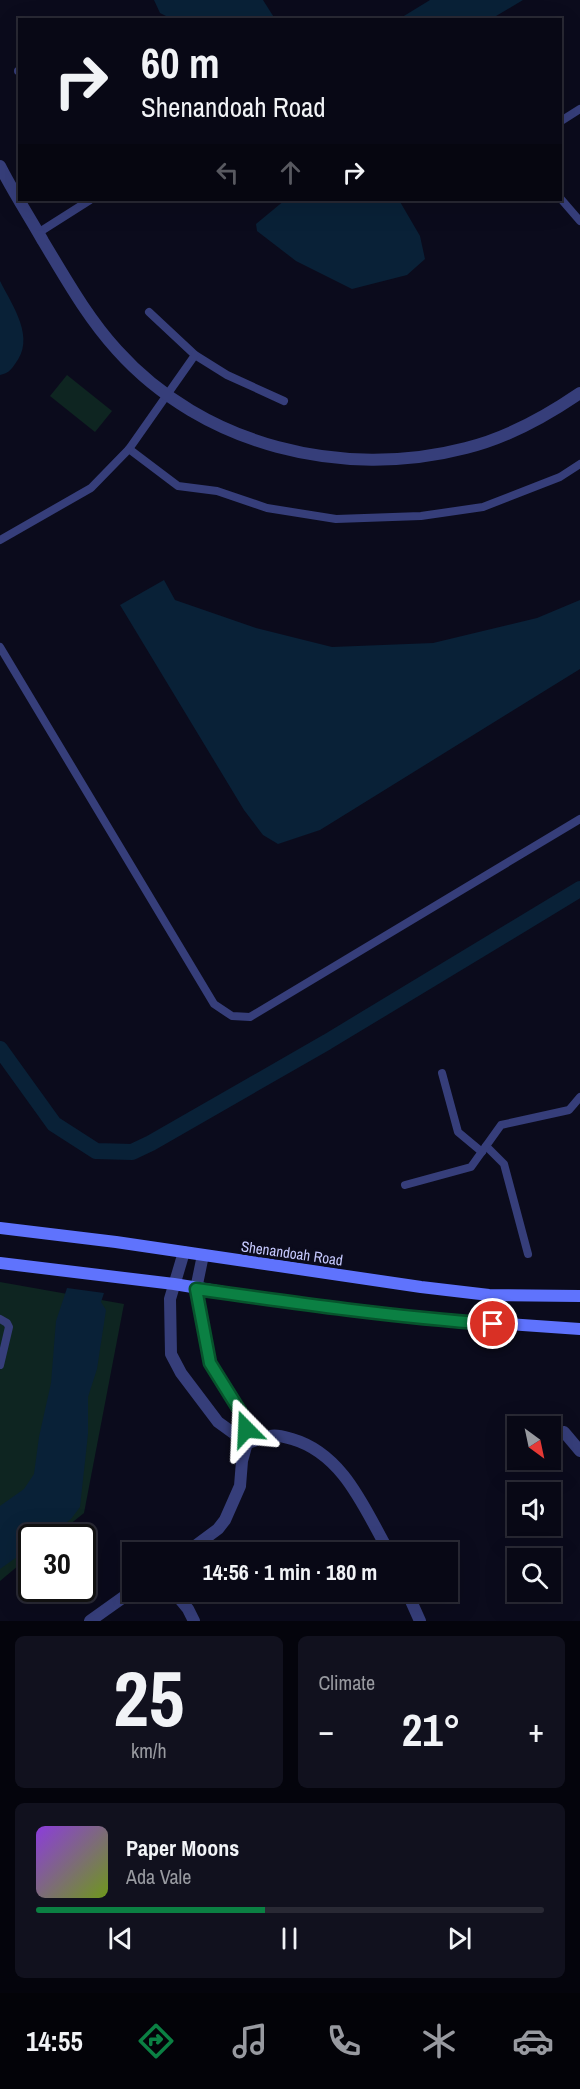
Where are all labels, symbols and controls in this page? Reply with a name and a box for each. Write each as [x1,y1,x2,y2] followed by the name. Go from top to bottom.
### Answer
[141,35,220,91] text: 60 m
[42,42,120,120] icon: right
[141,89,326,125] text: Shenandoah Road
[211,156,244,189] icon: left
[274,156,307,189] icon: ahead
[337,156,370,189] icon: right
[240,1235,344,1271] street label: Shenandoah Road
[467,1298,518,1349] pin
[476,1307,509,1340] icon: arrive
[214,1397,278,1461] position arrow
[507,1416,561,1470] north arrow
[507,1416,561,1602] map controls
[507,1482,561,1536] button: sound
[18,1524,96,1602] speed limit sign: 30
[507,1548,561,1602] button: search
[203,1557,377,1587] text: 14:56 · 1 min · 180 m
[113,1645,184,1750] text: 25
[319,1669,375,1696] text: Climate
[402,1699,461,1760] text: 21°
[319,1708,334,1752] text: −
[528,1708,544,1752] text: +
[131,1737,167,1764] text: km/h
[126,1833,239,1863] text: Paper Moons
[126,1863,191,1890] text: Ada Vale
[104,1922,137,1955] icon: previous
[273,1922,306,1955] icon: pause
[443,1922,476,1955] icon: next
[135,2020,177,2062] icon: directions
[229,2020,271,2062] icon: music
[323,2020,365,2062] icon: phone
[418,2020,460,2062] icon: climate
[512,2020,554,2062] icon: car
[26,2023,83,2059] text: 14:55

